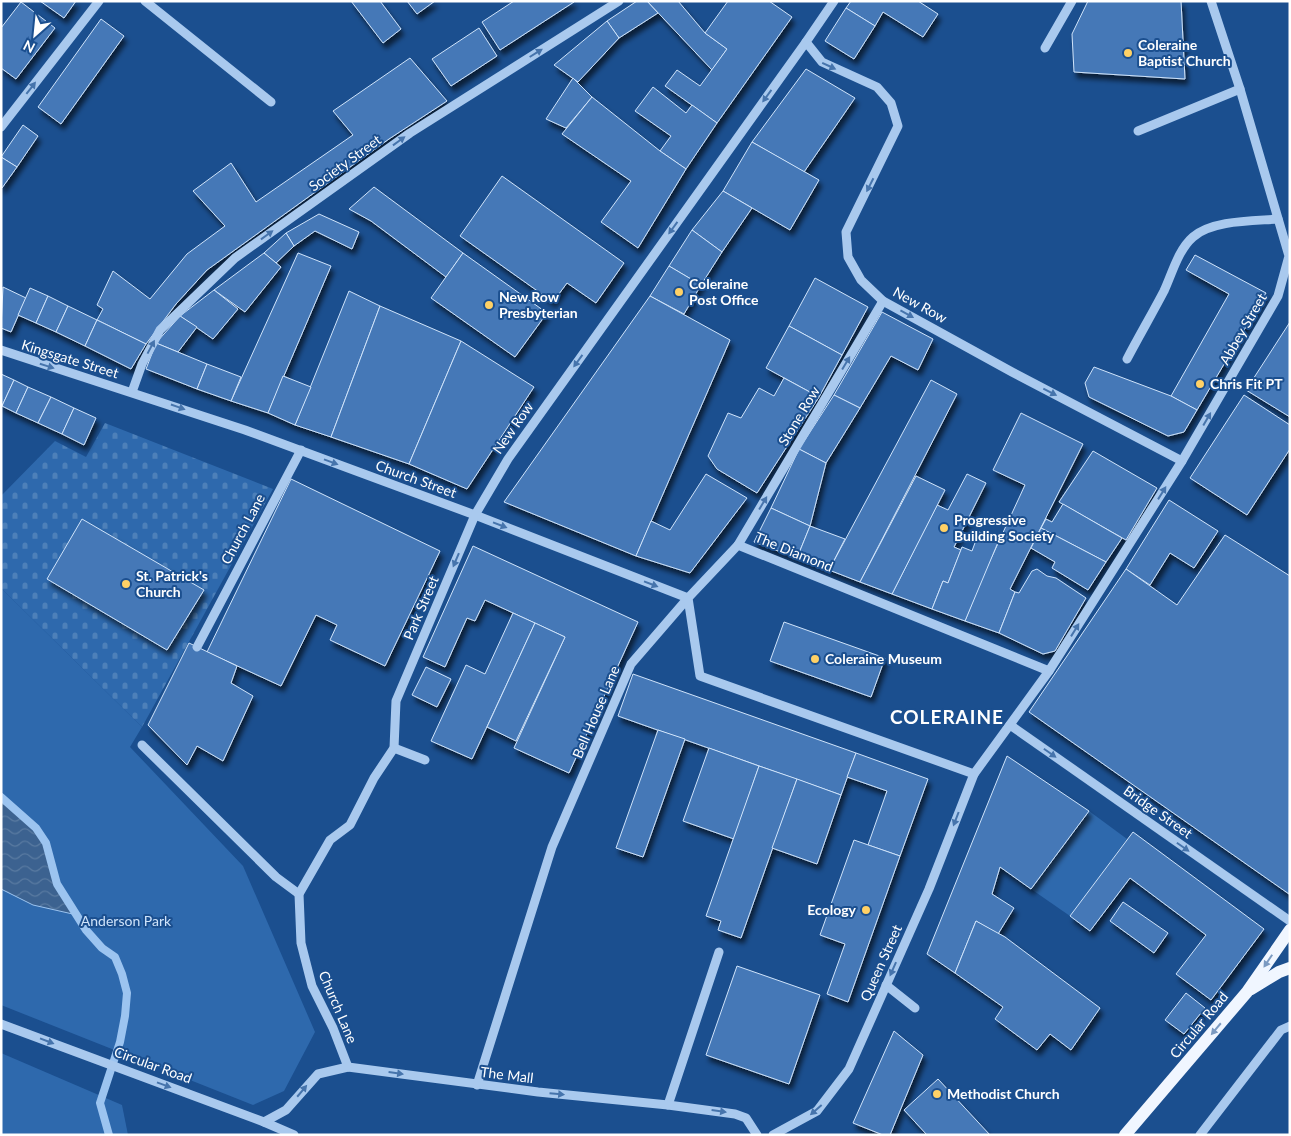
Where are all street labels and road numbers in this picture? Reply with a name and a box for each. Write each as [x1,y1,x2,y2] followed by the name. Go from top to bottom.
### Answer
[305,131,384,195] street label: Society Street
[890,283,950,326] street label: New Row
[1215,290,1270,367] street label: Abbey Street
[20,336,121,381] street label: Kingsgate Street
[774,383,823,448] street label: Stone Row
[489,399,537,457] street label: New Row
[373,456,459,501] street label: Church Street
[217,491,268,567] street label: Church Lane
[753,528,836,575] street label: The Diamond
[399,573,442,642] street label: Park Street
[568,663,623,761] street label: Bell House Lane
[1121,782,1196,842] street label: Bridge Street
[856,922,905,1004] street label: Queen Street
[316,968,361,1046] street label: Church Lane
[1166,988,1231,1061] street label: Circular Road
[112,1043,194,1086] street label: Circular Road
[480,1063,535,1086] street label: The Mall

